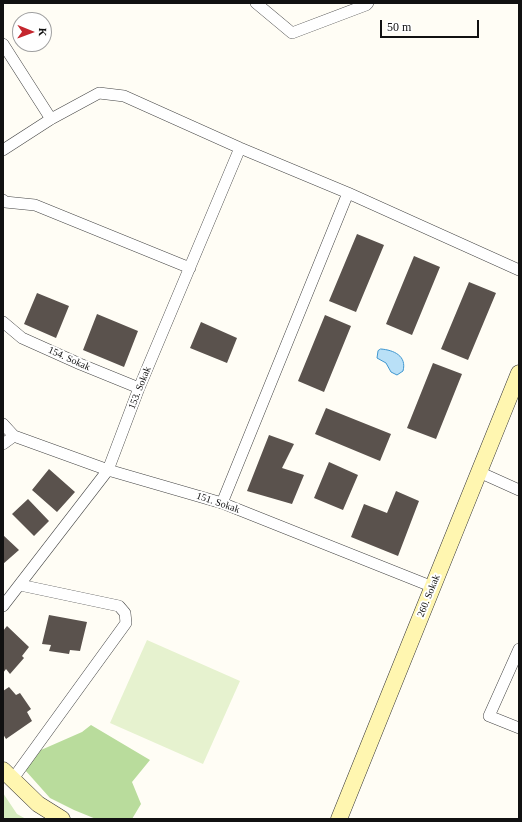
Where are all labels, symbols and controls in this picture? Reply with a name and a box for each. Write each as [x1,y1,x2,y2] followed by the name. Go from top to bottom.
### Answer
[12,12,52,52] north arrow
[382,12,481,38] scale bar
[387,20,411,34] text: 50 m
[37,28,49,37] text: K
[46,344,92,374] street label: 154. Sokak
[126,365,154,411] street label: 153. Sokak
[195,490,241,516] street label: 151. Sokak
[415,573,443,619] street label: 260. Sokak

